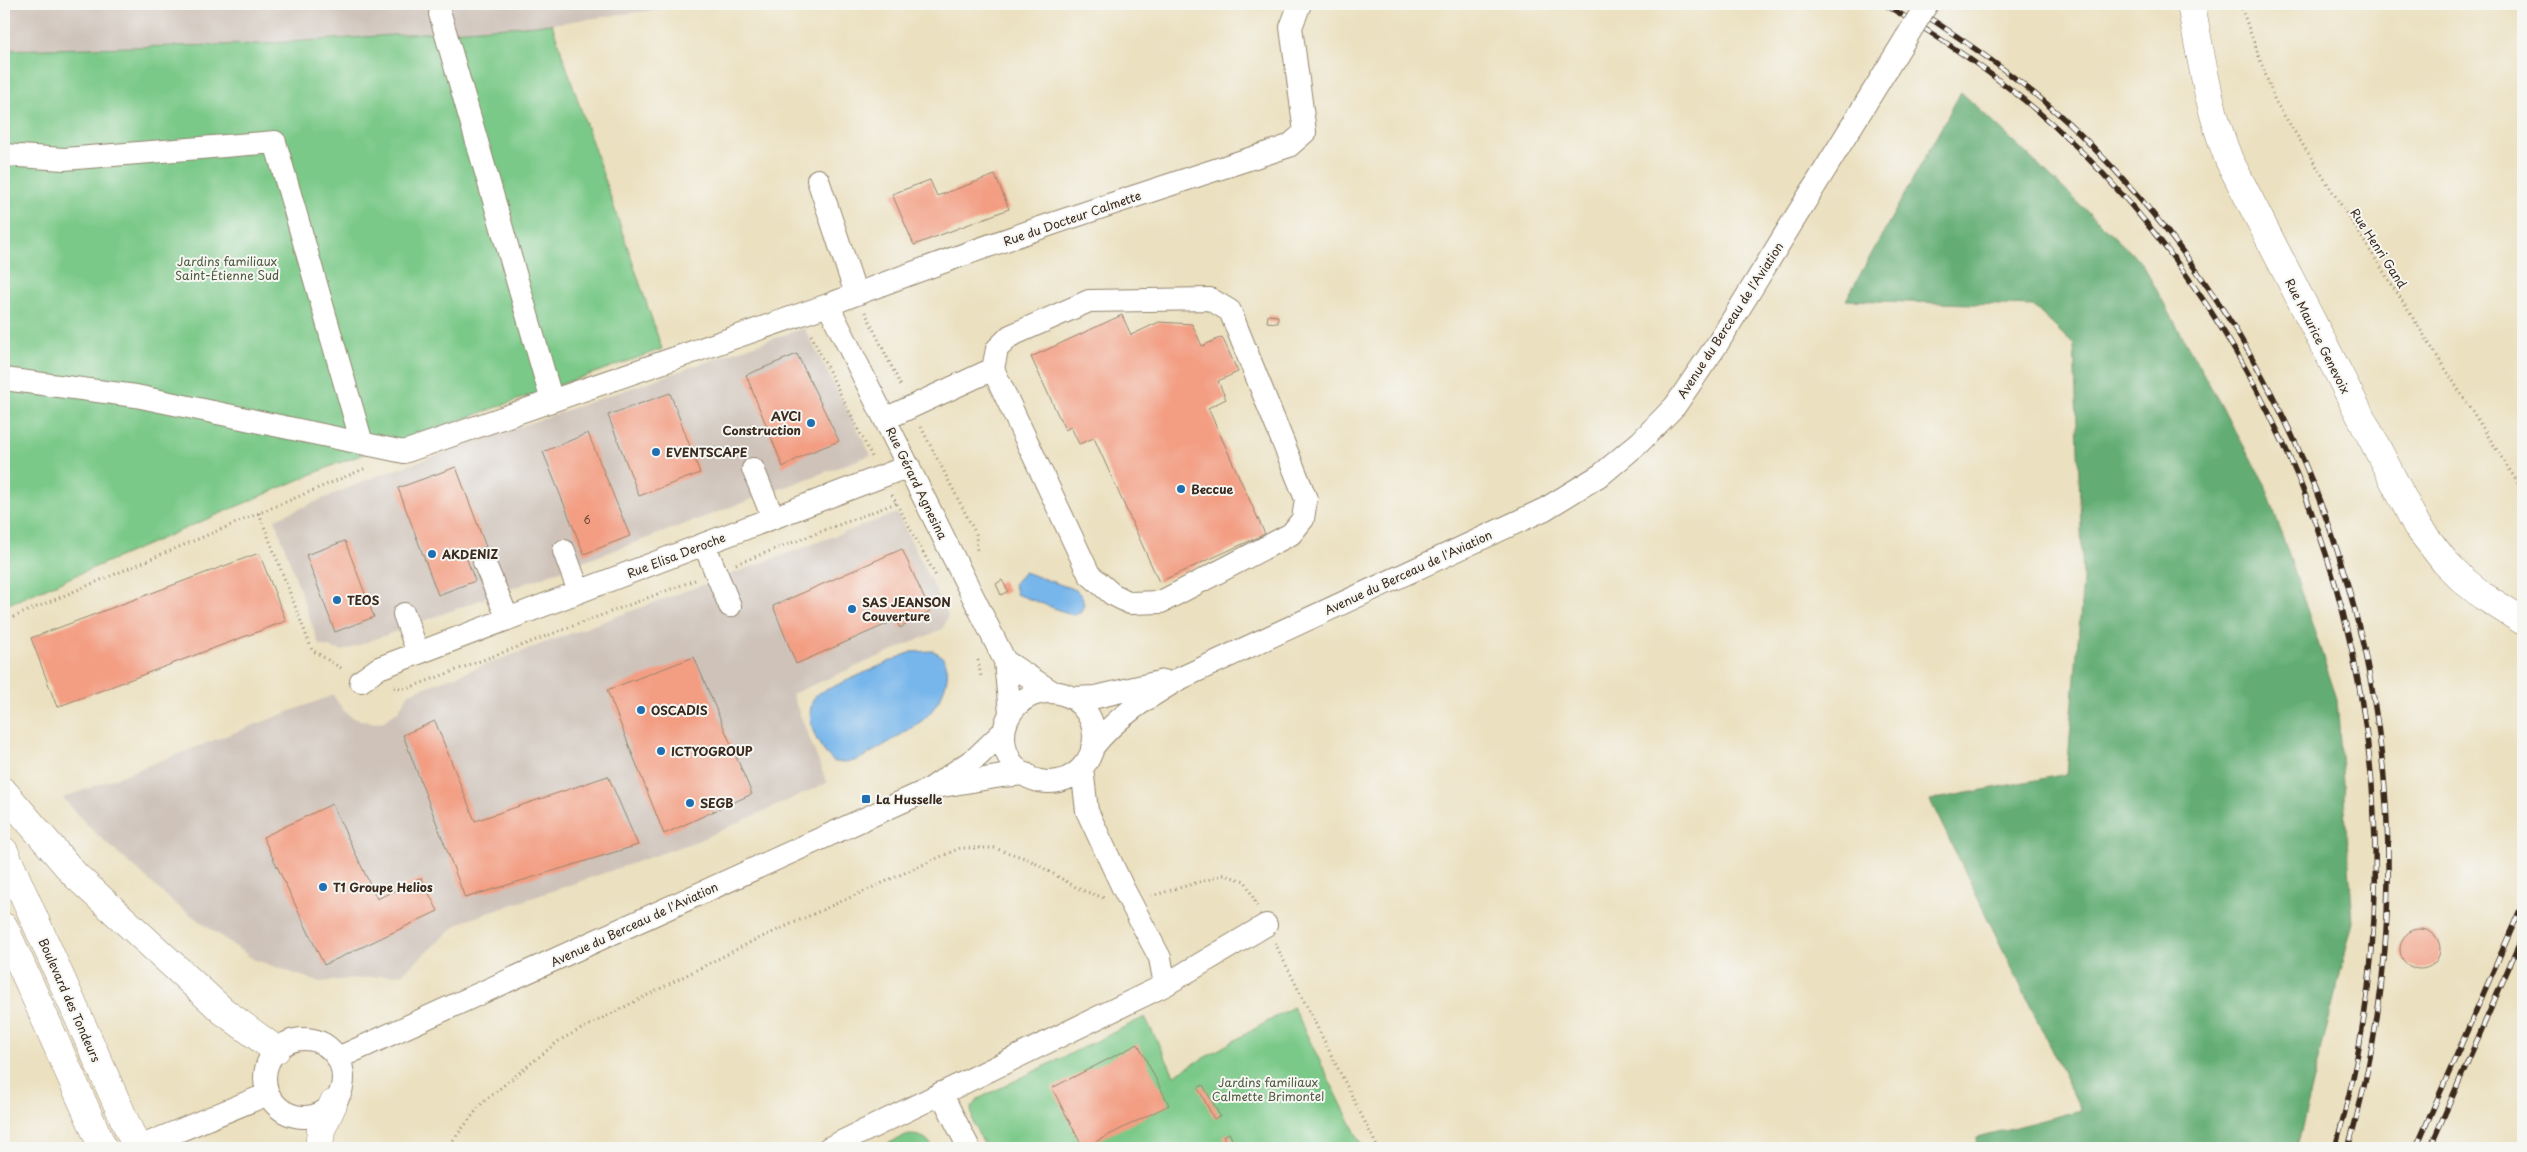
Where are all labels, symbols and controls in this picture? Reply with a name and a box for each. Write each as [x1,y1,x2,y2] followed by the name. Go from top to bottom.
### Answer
[1001,186,1143,250] street label: Rue du Docteur Calmette
[2346,205,2412,292] street label: Rue Henri Gand
[1673,238,1787,402] street label: Avenue du Berceau de l'Aviation
[175,252,279,284] park label: Jardins familiaux Saint-Étienne Sud
[2281,275,2355,397] street label: Rue Maurice Genevoix
[722,407,801,439] place label: AVCI Construction
[805,417,817,429] marker: AVCI Construction
[882,424,952,543] street label: Rue Gérard Agnesina
[666,443,748,461] place label: EVENTSCAPE
[650,446,662,458] marker: EVENTSCAPE
[1191,480,1233,498] place label: Beccue
[1175,483,1187,495] marker: Beccue
[583,512,591,527] house number: 6
[1321,525,1495,619] street label: Avenue du Berceau de l'Aviation
[624,528,728,582] street label: Rue Elisa Deroche
[441,545,498,563] place label: AKDENIZ
[426,548,438,560] marker: AKDENIZ
[347,591,380,609] place label: TEOS
[862,593,951,625] place label: SAS JEANSON Couverture
[331,594,343,606] marker: TEOS
[846,603,858,615] marker: SAS JEANSON Couverture
[651,701,708,719] place label: OSCADIS
[635,704,647,716] marker: OSCADIS
[671,742,753,760] place label: ICTYOGROUP
[655,745,667,757] marker: ICTYOGROUP
[876,790,943,808] place label: La Husselle
[860,793,872,805] marker: La Husselle
[700,794,734,812] place label: SEGB
[684,797,696,809] marker: SEGB
[547,877,721,971] street label: Avenue du Berceau de l'Aviation
[333,878,433,896] place label: T1 Groupe Helios
[317,881,329,893] marker: T1 Groupe Helios
[35,935,106,1065] street label: Boulevard des Tondeurs
[1212,1073,1324,1105] park label: Jardins familiaux Calmette Brimontel

